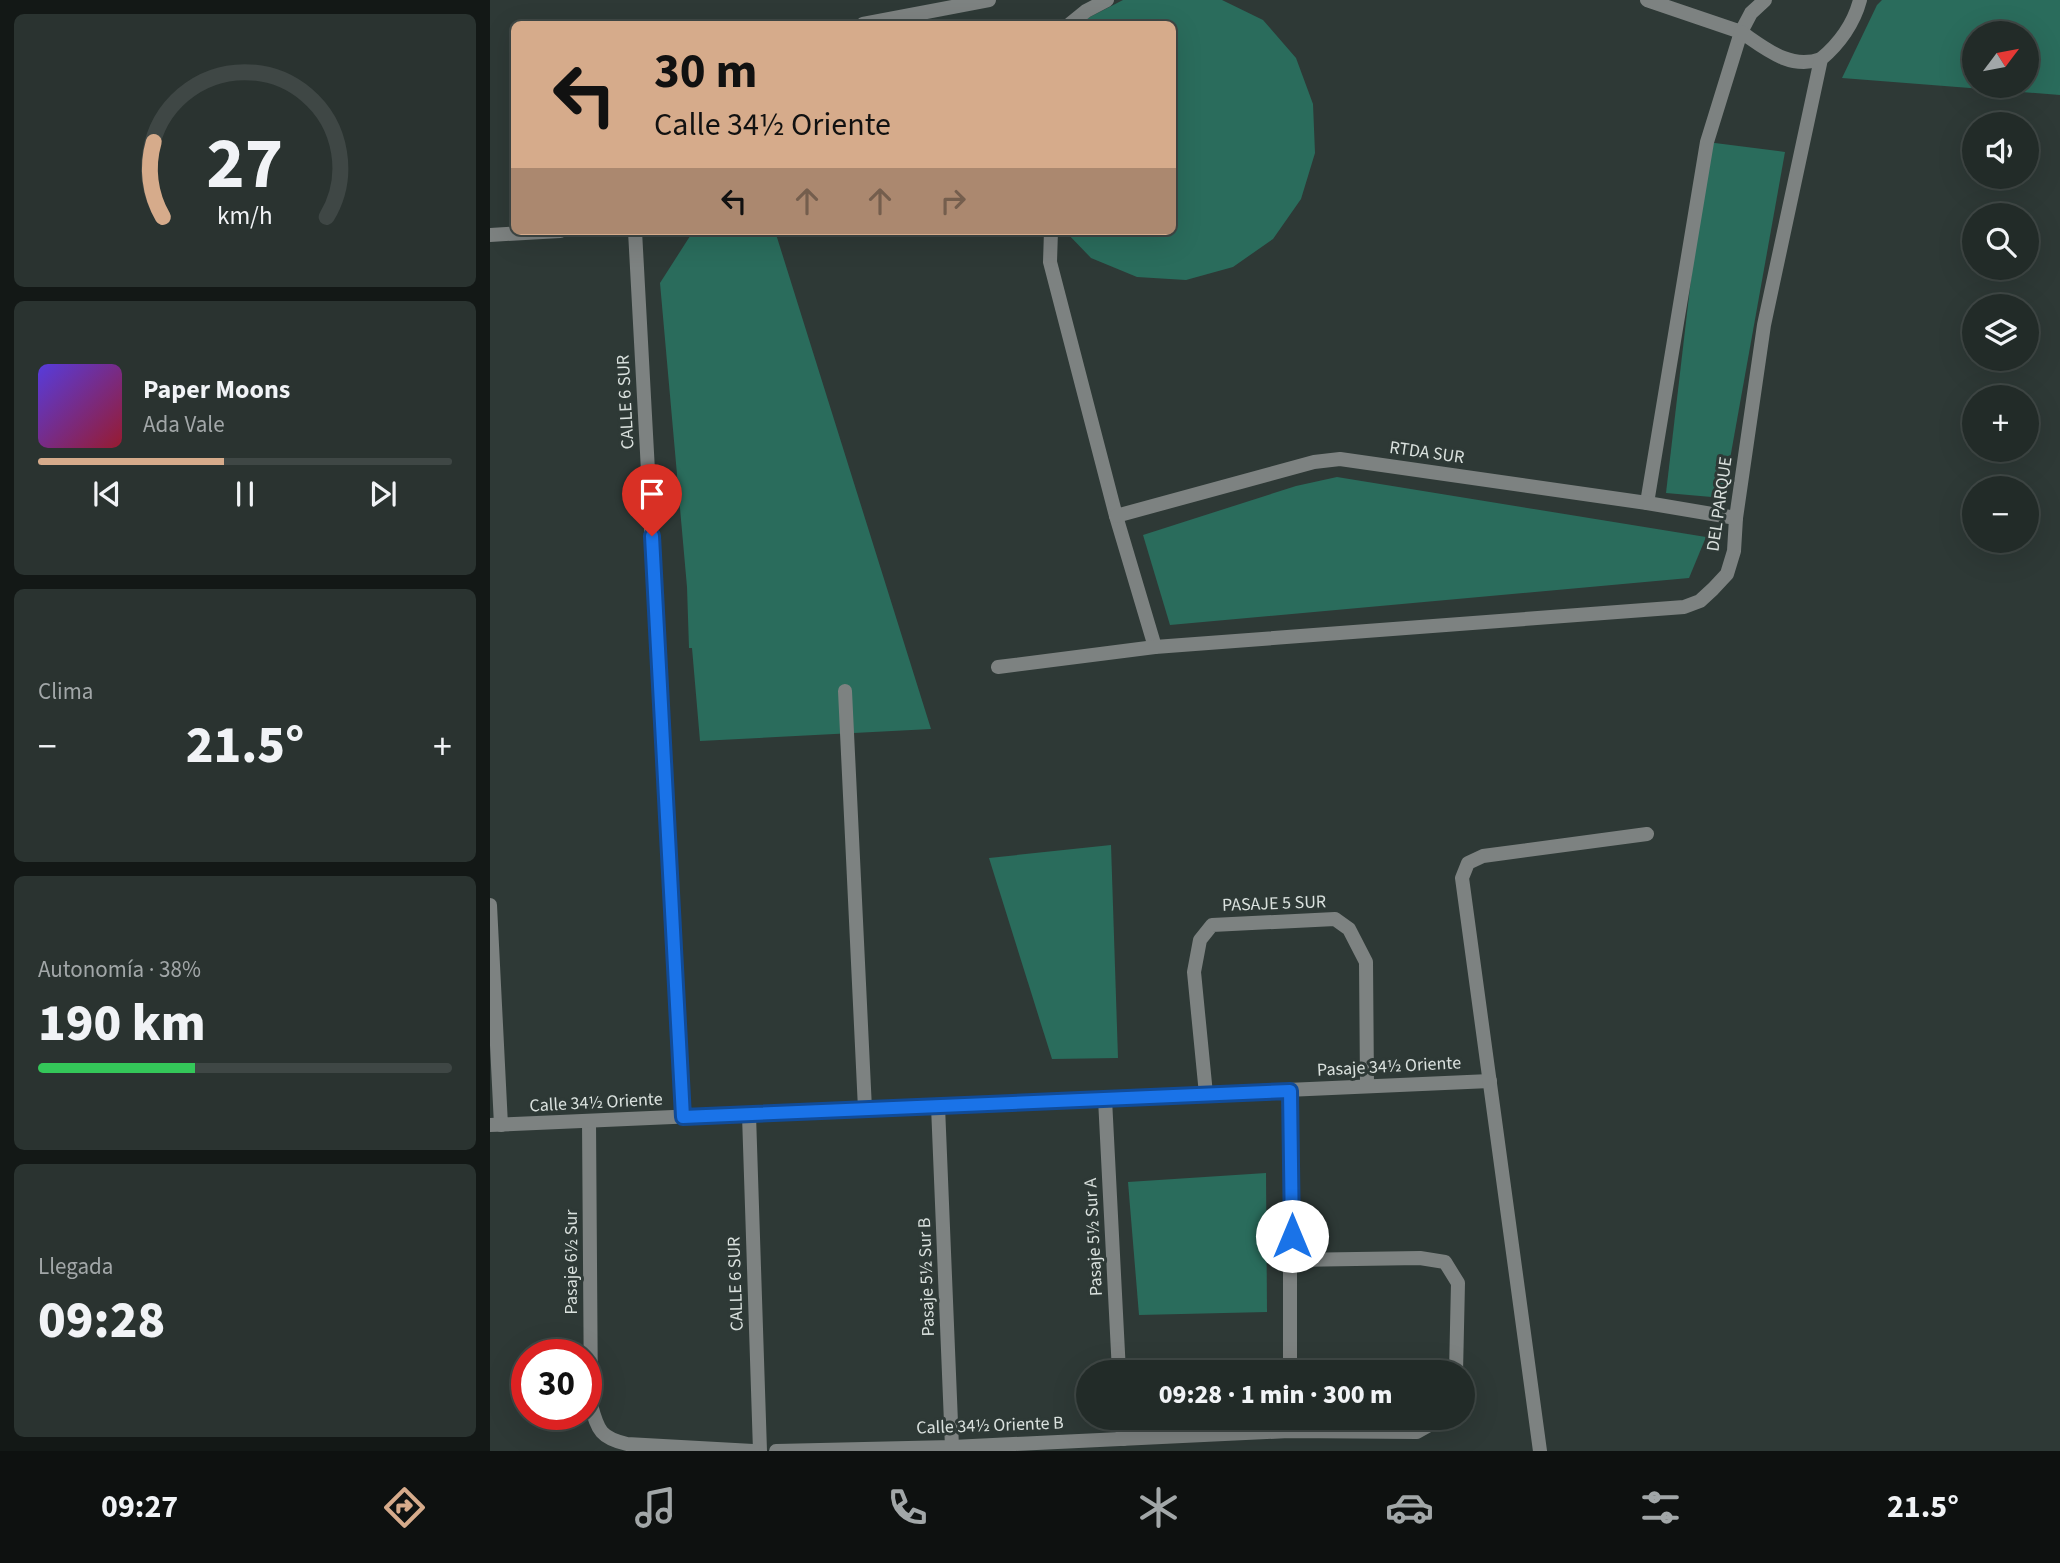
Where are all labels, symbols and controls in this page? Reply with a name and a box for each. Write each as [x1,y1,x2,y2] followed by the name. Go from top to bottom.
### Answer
[1962,21,2039,98] north arrow
[1962,21,2039,553] map controls
[654,37,758,107] text: 30 m
[539,49,630,140] icon: left
[654,102,891,148] text: Calle 34½ Oriente
[207,112,283,216] text: 27
[1962,112,2039,189] button: sound
[715,182,753,220] icon: left
[788,182,826,220] icon: ahead
[861,182,899,220] icon: ahead
[934,182,972,220] icon: right
[217,198,273,234] text: km/h
[1962,203,2039,280] button: search
[1962,294,2039,371] button: layers
[611,354,640,450] street label: CALLE 6 SUR
[143,371,290,408] text: Paper Moons
[1962,385,2039,462] button: +
[143,408,225,441] text: Ada Vale
[1388,435,1466,470] street label: RTDA SUR
[1700,455,1739,553] street label: DEL PARQUE
[622,464,682,536] pin
[88,475,126,513] icon: previous
[226,475,264,513] icon: pause
[364,475,402,513] icon: next
[633,475,671,513] icon: arrive
[1962,476,2039,553] button: −
[38,675,93,708] text: Clima
[186,709,304,783] text: 21.5°
[38,720,57,774] text: −
[433,720,452,774] text: +
[1221,889,1327,918] street label: PASAJE 5 SUR
[38,953,201,986] text: Autonomía · 38%
[38,987,206,1061] text: 190 km
[1316,1050,1462,1083] street label: Pasaje 34½ Oriente
[529,1087,663,1118] street label: Calle 34½ Oriente
[1078,1177,1109,1297] street label: Pasaje 5½ Sur A
[1255,1199,1329,1273] position arrow
[559,1209,584,1314] street label: Pasaje 6½ Sur
[912,1217,941,1337] street label: Pasaje 5½ Sur B
[721,1236,750,1332] street label: CALLE 6 SUR
[38,1250,113,1283] text: Llegada
[38,1284,165,1358] text: 09:28
[511,1339,602,1430] speed limit sign: 30
[1159,1376,1392,1413] text: 09:28 · 1 min · 300 m
[916,1410,1064,1441] street label: Calle 34½ Oriente B
[380,1483,429,1532] icon: directions
[631,1483,680,1532] icon: music
[883,1483,932,1532] icon: phone
[1134,1483,1183,1532] icon: climate
[1385,1483,1434,1532] icon: car
[1636,1483,1685,1532] icon: filters
[101,1484,178,1530] text: 09:27
[1887,1484,1959,1530] text: 21.5°

